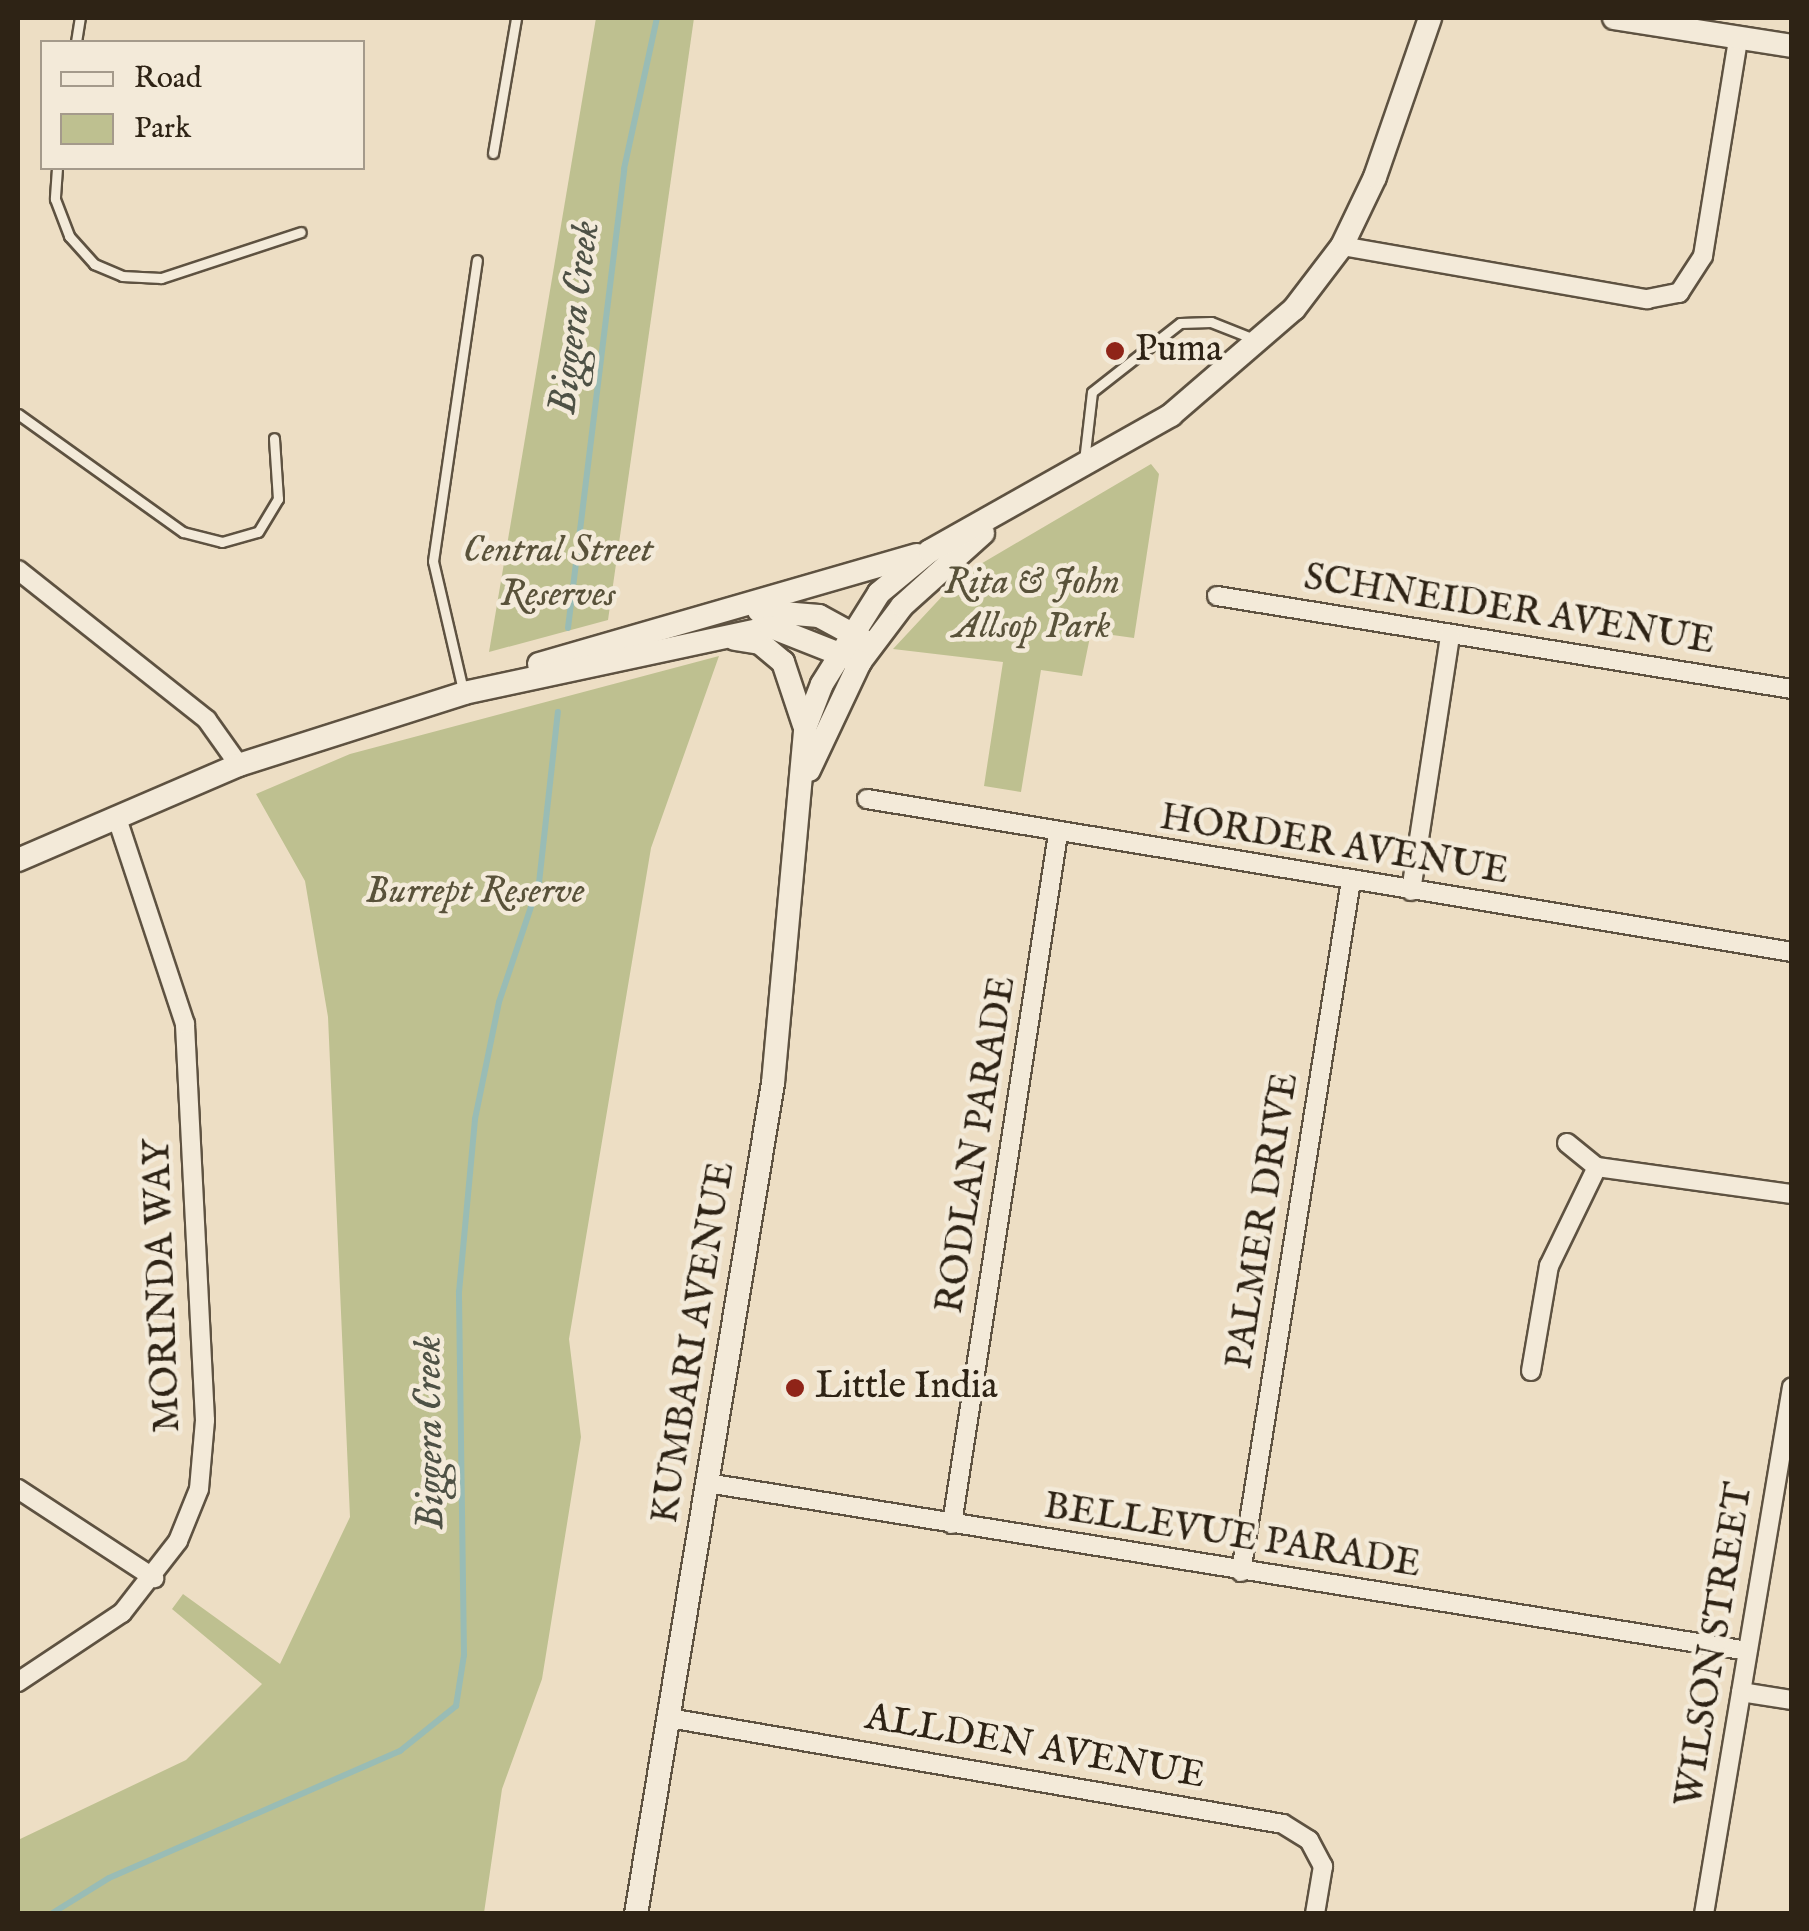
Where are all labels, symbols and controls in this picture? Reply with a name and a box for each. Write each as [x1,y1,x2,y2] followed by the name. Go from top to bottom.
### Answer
[40,40,365,170] legend
[134,60,202,98] text: Road
[134,110,191,148] text: Park
[540,218,612,418] water label: Biggera Creek
[1135,328,1222,374] place label: Puma
[1104,340,1126,362] marker: Puma
[463,529,653,618] park label: Central Street Reserves
[1301,556,1717,666] street label: SCHNEIDER AVENUE
[944,561,1120,650] park label: Rita & John Allsop Park
[1157,796,1511,896] street label: HORDER AVENUE
[365,870,585,916] park label: Burrept Reserve
[929,973,1027,1317] street label: RODLAN PARADE
[1218,1070,1310,1372] street label: PALMER DRIVE
[136,1139,192,1433] street label: MORINDA WAY
[644,1159,746,1527] street label: KUMBARI AVENUE
[405,1335,457,1531] water label: Biggera Creek
[815,1365,998,1411] place label: Little India
[784,1377,806,1399] marker: Little India
[1668,1480,1764,1810] street label: WILSON STREET
[1040,1485,1424,1589] street label: BELLEVUE PARADE
[862,1696,1208,1800] street label: ALLDEN AVENUE

